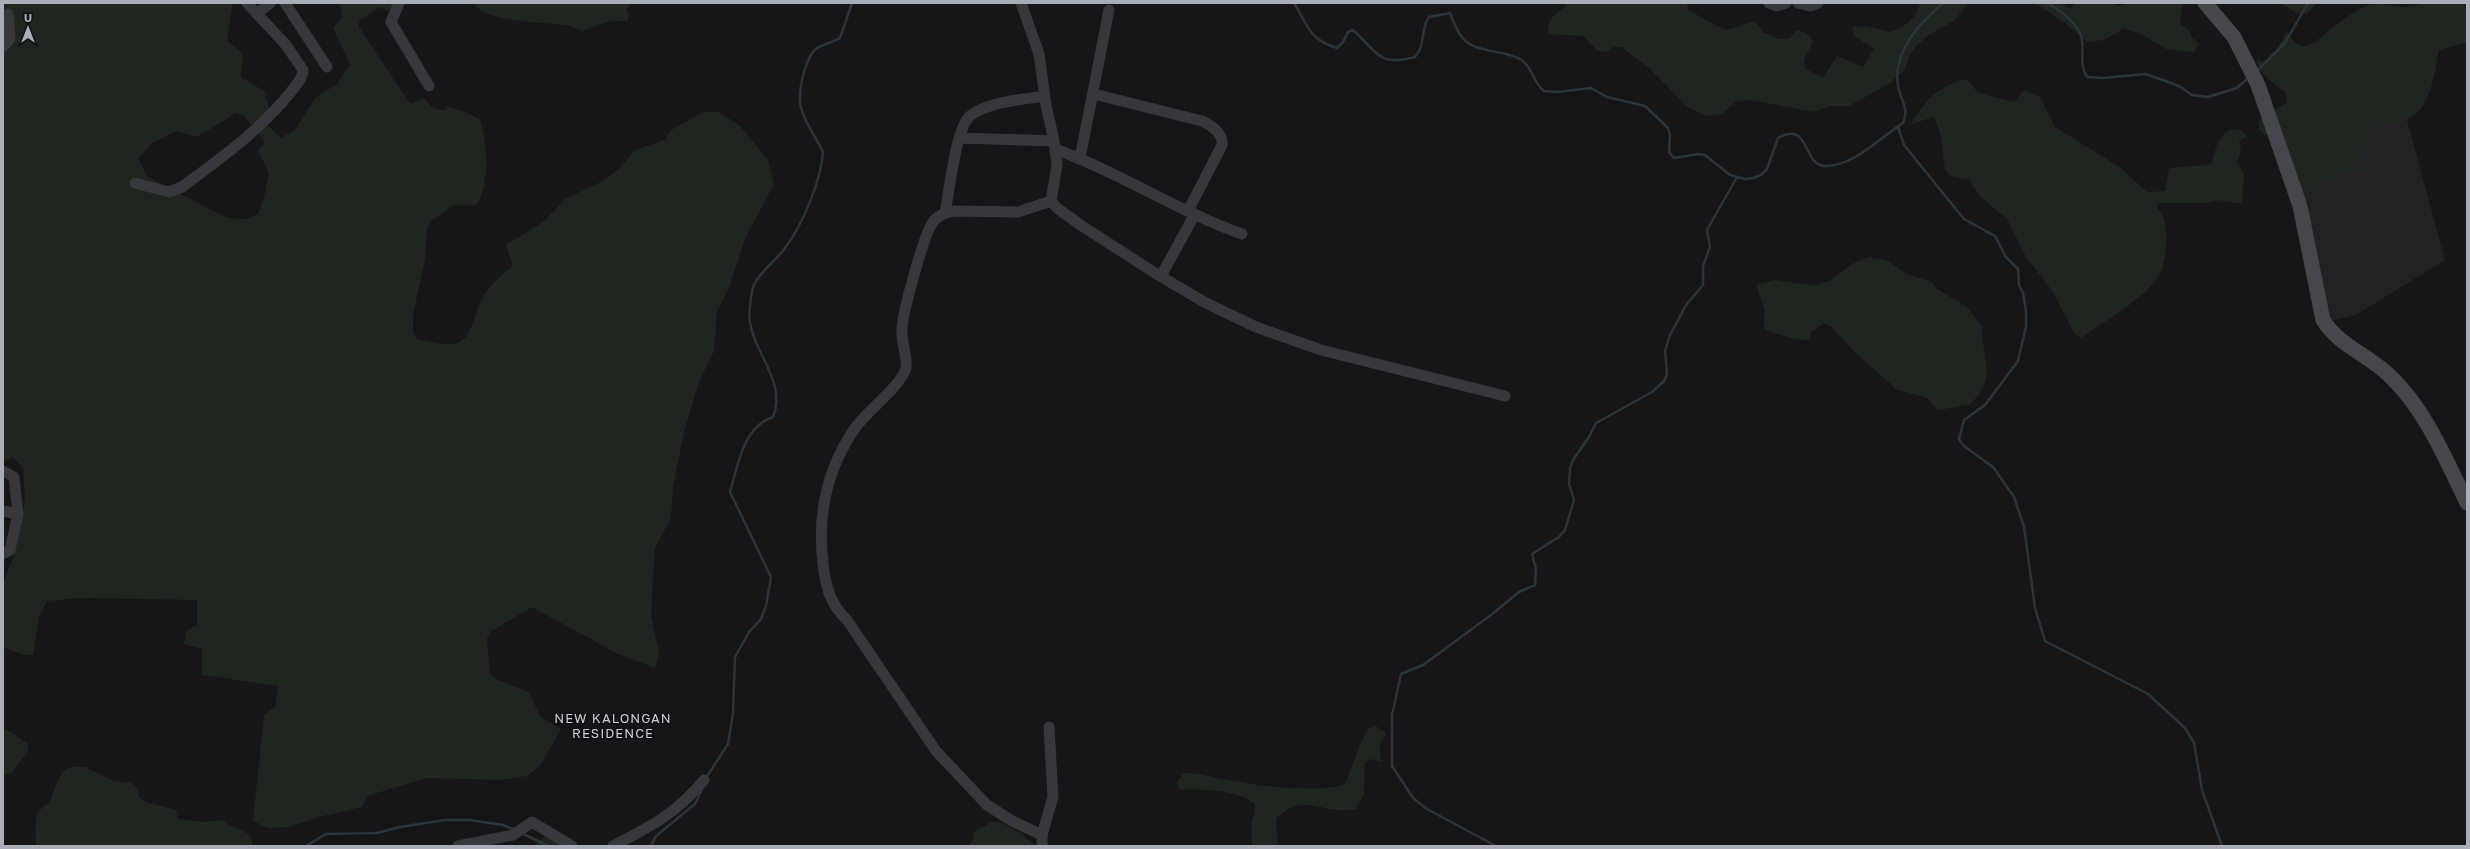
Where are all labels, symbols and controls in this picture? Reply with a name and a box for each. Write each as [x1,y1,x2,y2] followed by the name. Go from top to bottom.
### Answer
[8,8,48,48] north arrow
[24,11,32,24] text: U
[554,710,672,741] district label: NEW KALONGAN RESIDENCE

